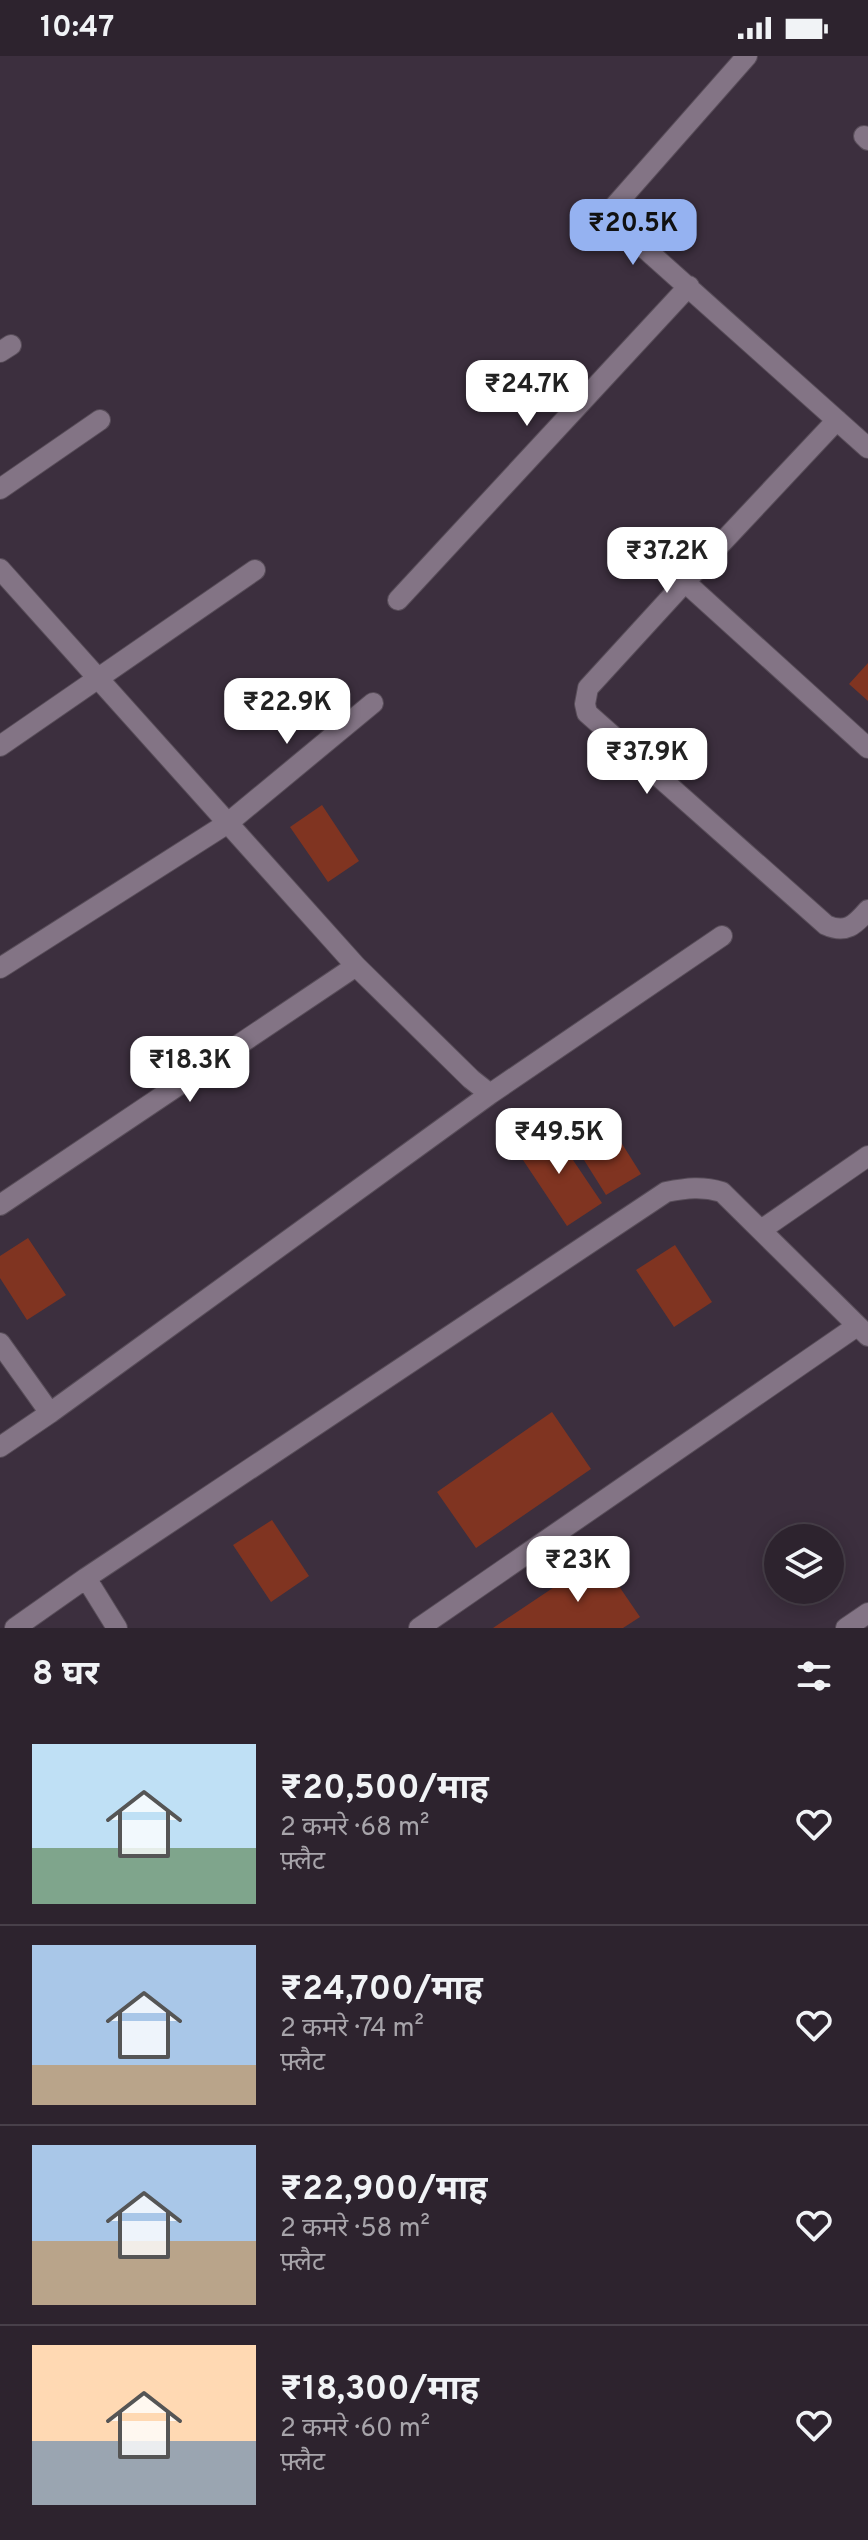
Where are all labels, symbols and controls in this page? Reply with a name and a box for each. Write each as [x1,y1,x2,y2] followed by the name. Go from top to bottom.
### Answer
[40,10,114,47] text: 10:47
[568,199,698,267] pin: ₹20.5K
[588,208,678,241] text: ₹20.5K
[462,360,592,428] pin: ₹24.7K
[484,369,570,402] text: ₹24.7K
[602,527,732,595] pin: ₹37.2K
[625,536,709,569] text: ₹37.2K
[222,678,352,746] pin: ₹22.9K
[242,687,332,720] text: ₹22.9K
[582,728,712,796] pin: ₹37.9K
[605,737,689,770] text: ₹37.9K
[125,1036,255,1104] pin: ₹18.3K
[148,1045,232,1078] text: ₹18.3K
[494,1108,624,1176] pin: ₹49.5K
[514,1117,604,1150] text: ₹49.5K
[764,1524,844,1604] map controls
[764,1524,844,1604] button: layers
[531,1536,625,1604] pin: ₹23K
[545,1545,611,1578] text: ₹23K
[32,1654,99,1697] text: 8 घर
[792,1654,836,1698] icon: filters
[280,1768,489,1811] text: ₹20,500/माह
[96,1776,192,1872] icon: home
[792,1802,836,1846] icon: heart
[280,1812,429,1845] text: 2 कमरे · 68 m²
[280,1846,325,1879] text: फ़्लैट
[280,1969,483,2012] text: ₹24,700/माह
[96,1977,192,2073] icon: home
[792,2003,836,2047] icon: heart
[280,2013,424,2046] text: 2 कमरे · 74 m²
[280,2047,325,2080] text: फ़्लैट
[280,2169,487,2212] text: ₹22,900/माह
[96,2177,192,2273] icon: home
[792,2203,836,2247] icon: heart
[280,2213,430,2246] text: 2 कमरे · 58 m²
[280,2247,325,2280] text: फ़्लैट
[280,2369,479,2412] text: ₹18,300/माह
[96,2377,192,2473] icon: home
[792,2403,836,2447] icon: heart
[280,2413,430,2446] text: 2 कमरे · 60 m²
[280,2447,325,2480] text: फ़्लैट

